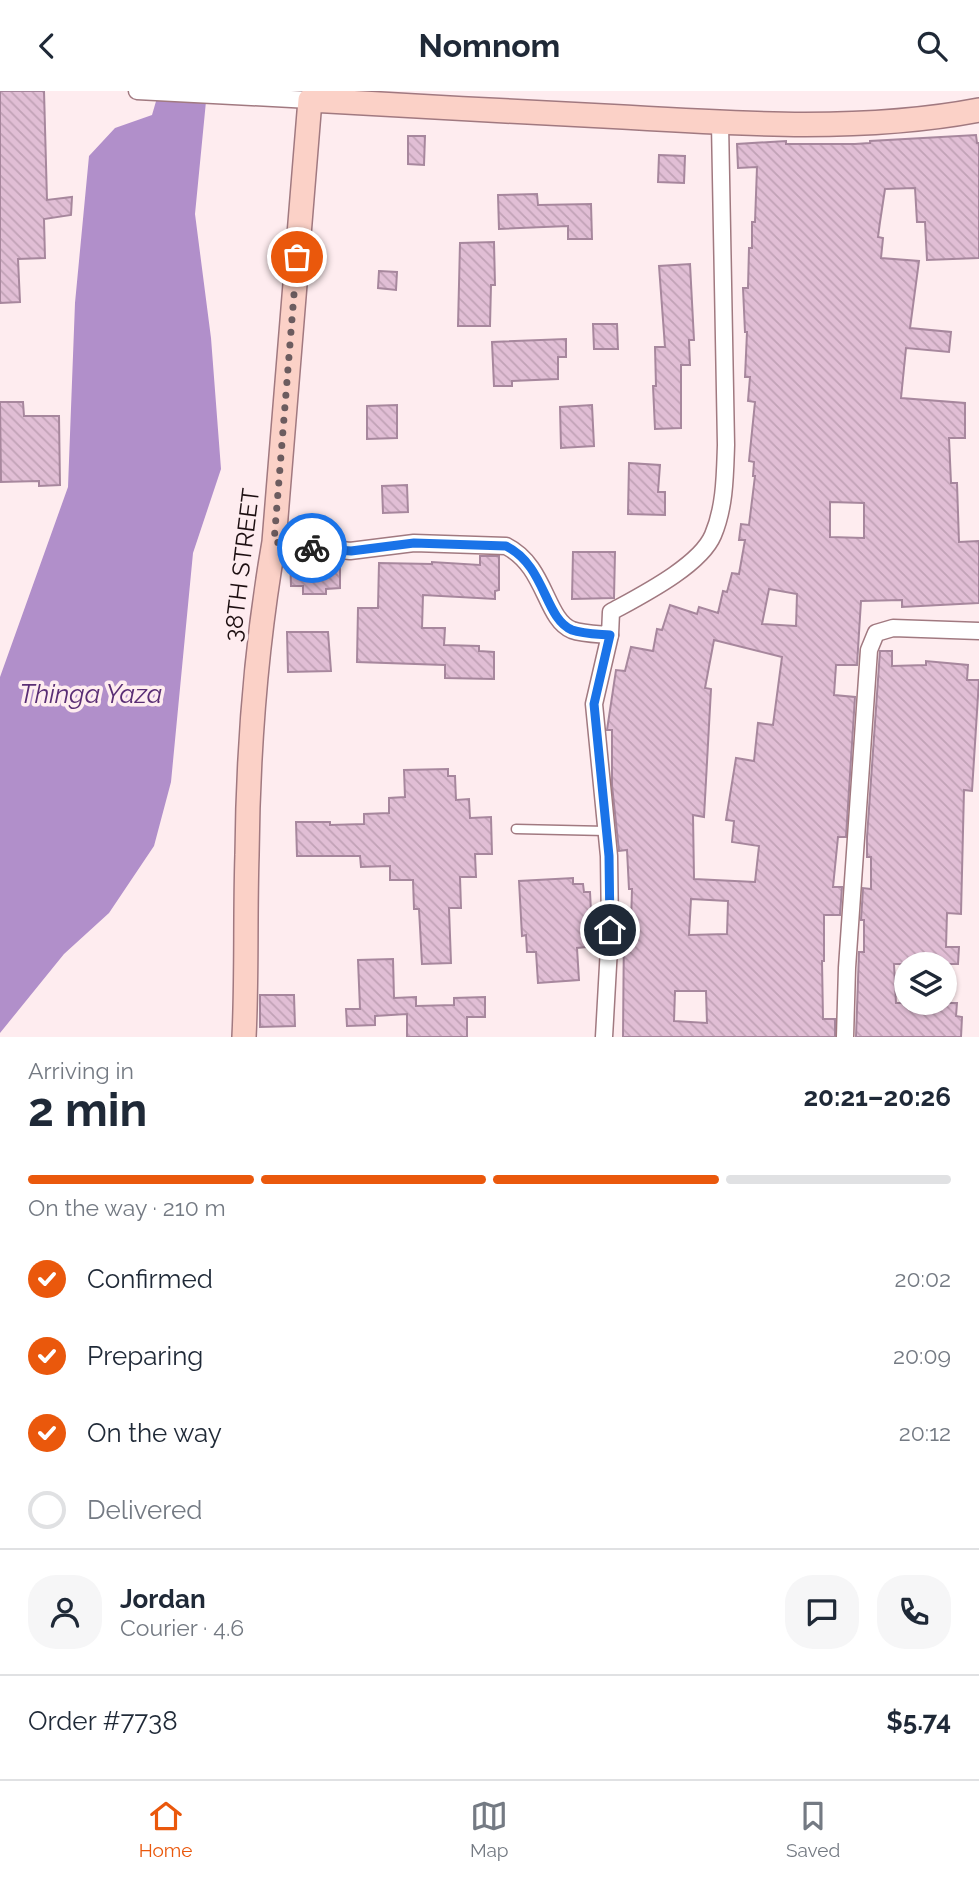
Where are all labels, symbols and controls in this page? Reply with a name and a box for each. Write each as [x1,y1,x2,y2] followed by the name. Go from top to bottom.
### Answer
[28,27,66,65] icon: back
[419,27,560,64] text: Nomnom
[913,27,951,65] icon: search
[267,227,327,287] pin
[278,238,316,276] icon: bag
[218,486,265,643] street label: 38TH STREET
[277,513,347,583] courier
[293,529,331,567] icon: bike
[20,679,162,709] water label: Thinga Yaza
[580,900,640,960] pin
[591,911,629,949] icon: home
[894,952,957,1015] map controls
[894,952,957,1015] button: layers
[28,1057,134,1084] text: Arriving in
[803,1082,951,1112] text: 20:21–20:26
[28,1083,147,1137] text: 2 min
[28,1194,226,1221] text: On the way · 210 m
[28,1260,66,1298] icon: check
[87,1264,213,1294] text: Confirmed
[895,1265,951,1292] text: 20:02
[28,1337,66,1375] icon: check
[87,1341,203,1371] text: Preparing
[893,1342,951,1369] text: 20:09
[28,1414,66,1452] icon: check
[87,1418,222,1448] text: On the way
[899,1419,951,1446] text: 20:12
[87,1495,202,1525] text: Delivered
[28,1575,102,1649] button: person
[785,1575,859,1649] button: chat
[877,1575,951,1649] button: phone
[120,1584,206,1614] text: Jordan
[120,1614,244,1641] text: Courier · 4.6
[28,1706,178,1736] text: Order #7738
[886,1706,951,1736] text: $5.74
[139,1797,192,1861] tab: Home
[470,1797,509,1861] tab: Map
[786,1797,840,1861] tab: Saved

